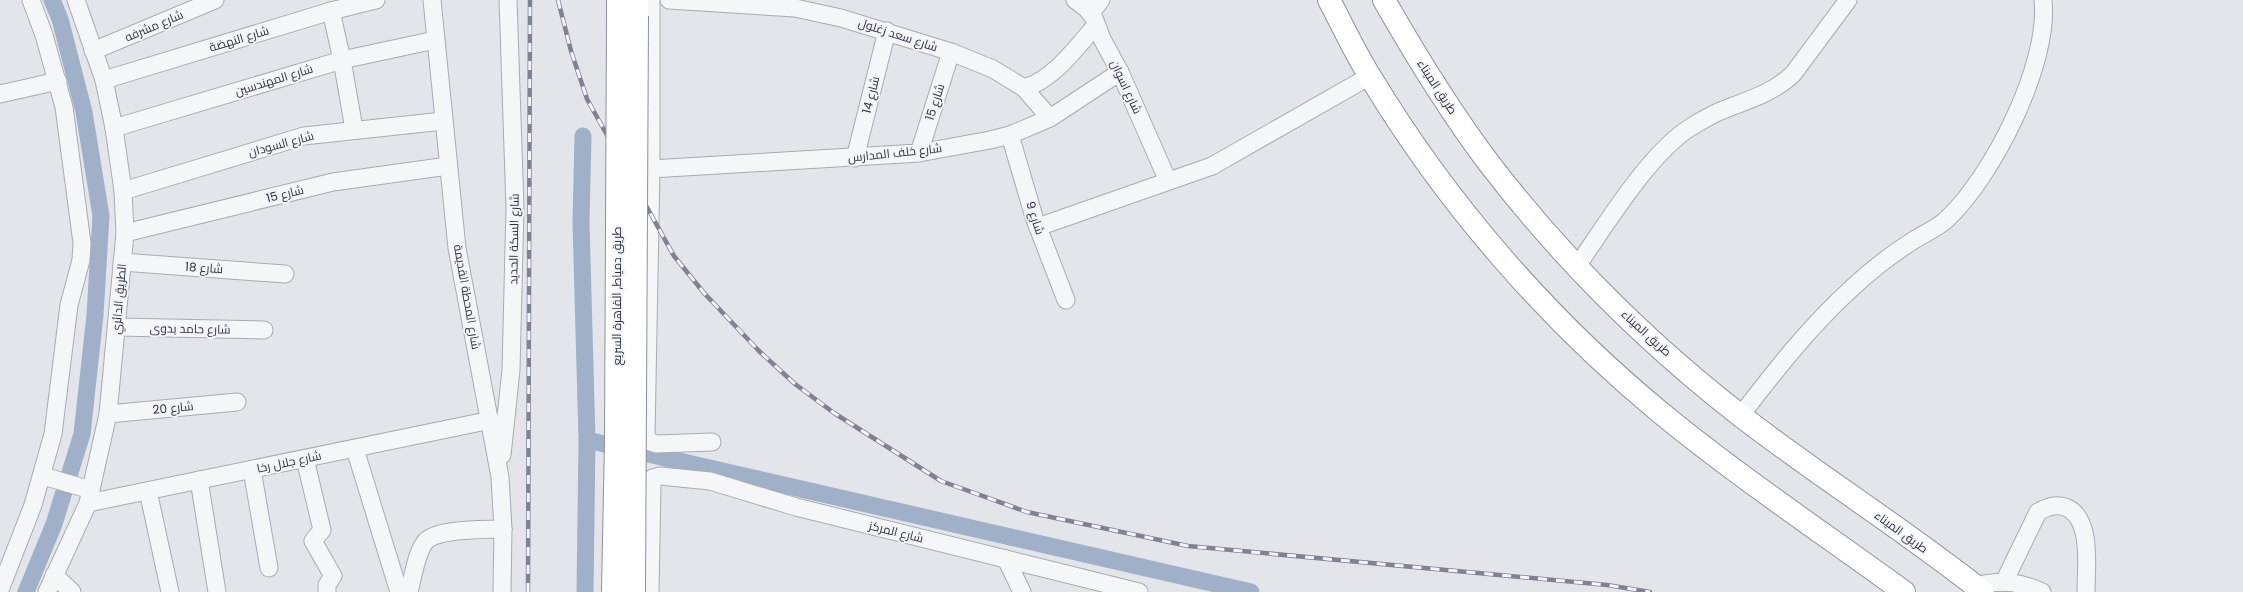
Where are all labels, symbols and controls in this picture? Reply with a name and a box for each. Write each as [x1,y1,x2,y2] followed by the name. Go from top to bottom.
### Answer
[122,6,186,45] street label: شارع مشرفه
[856,14,940,55] street label: شارع سعد زغلول
[207,21,271,56] street label: شارع النهضة
[1413,56,1462,118] street label: طريق الميناء
[1107,57,1146,117] street label: شارع اسوان
[233,60,315,99] street label: شارع المهندسين
[858,74,883,115] street label: شارع 14
[921,81,948,122] street label: شارع 15
[246,127,316,160] street label: شارع السودان
[847,139,943,166] street label: شارع خلف المدارس
[264,181,305,206] street label: شارع 15
[504,193,523,285] street label: شارع السكة الحديد
[1022,199,1049,237] street label: شارع 9
[608,226,625,366] street label: طريق دمياط, القاهرة السريع
[450,243,485,351] street label: شارع المحطة القديمة
[185,258,224,277] street label: شارع 18
[107,263,132,335] street label: الطريق الدائري
[1617,305,1675,360] street label: طريق الميناء
[149,319,231,338] street label: شارع حامد بدوى
[152,397,194,418] street label: شارع 20
[255,446,323,477] street label: شارع جلال رخا
[1871,506,1932,557] street label: طريق الميناء
[866,516,925,547] street label: شارع المركز

